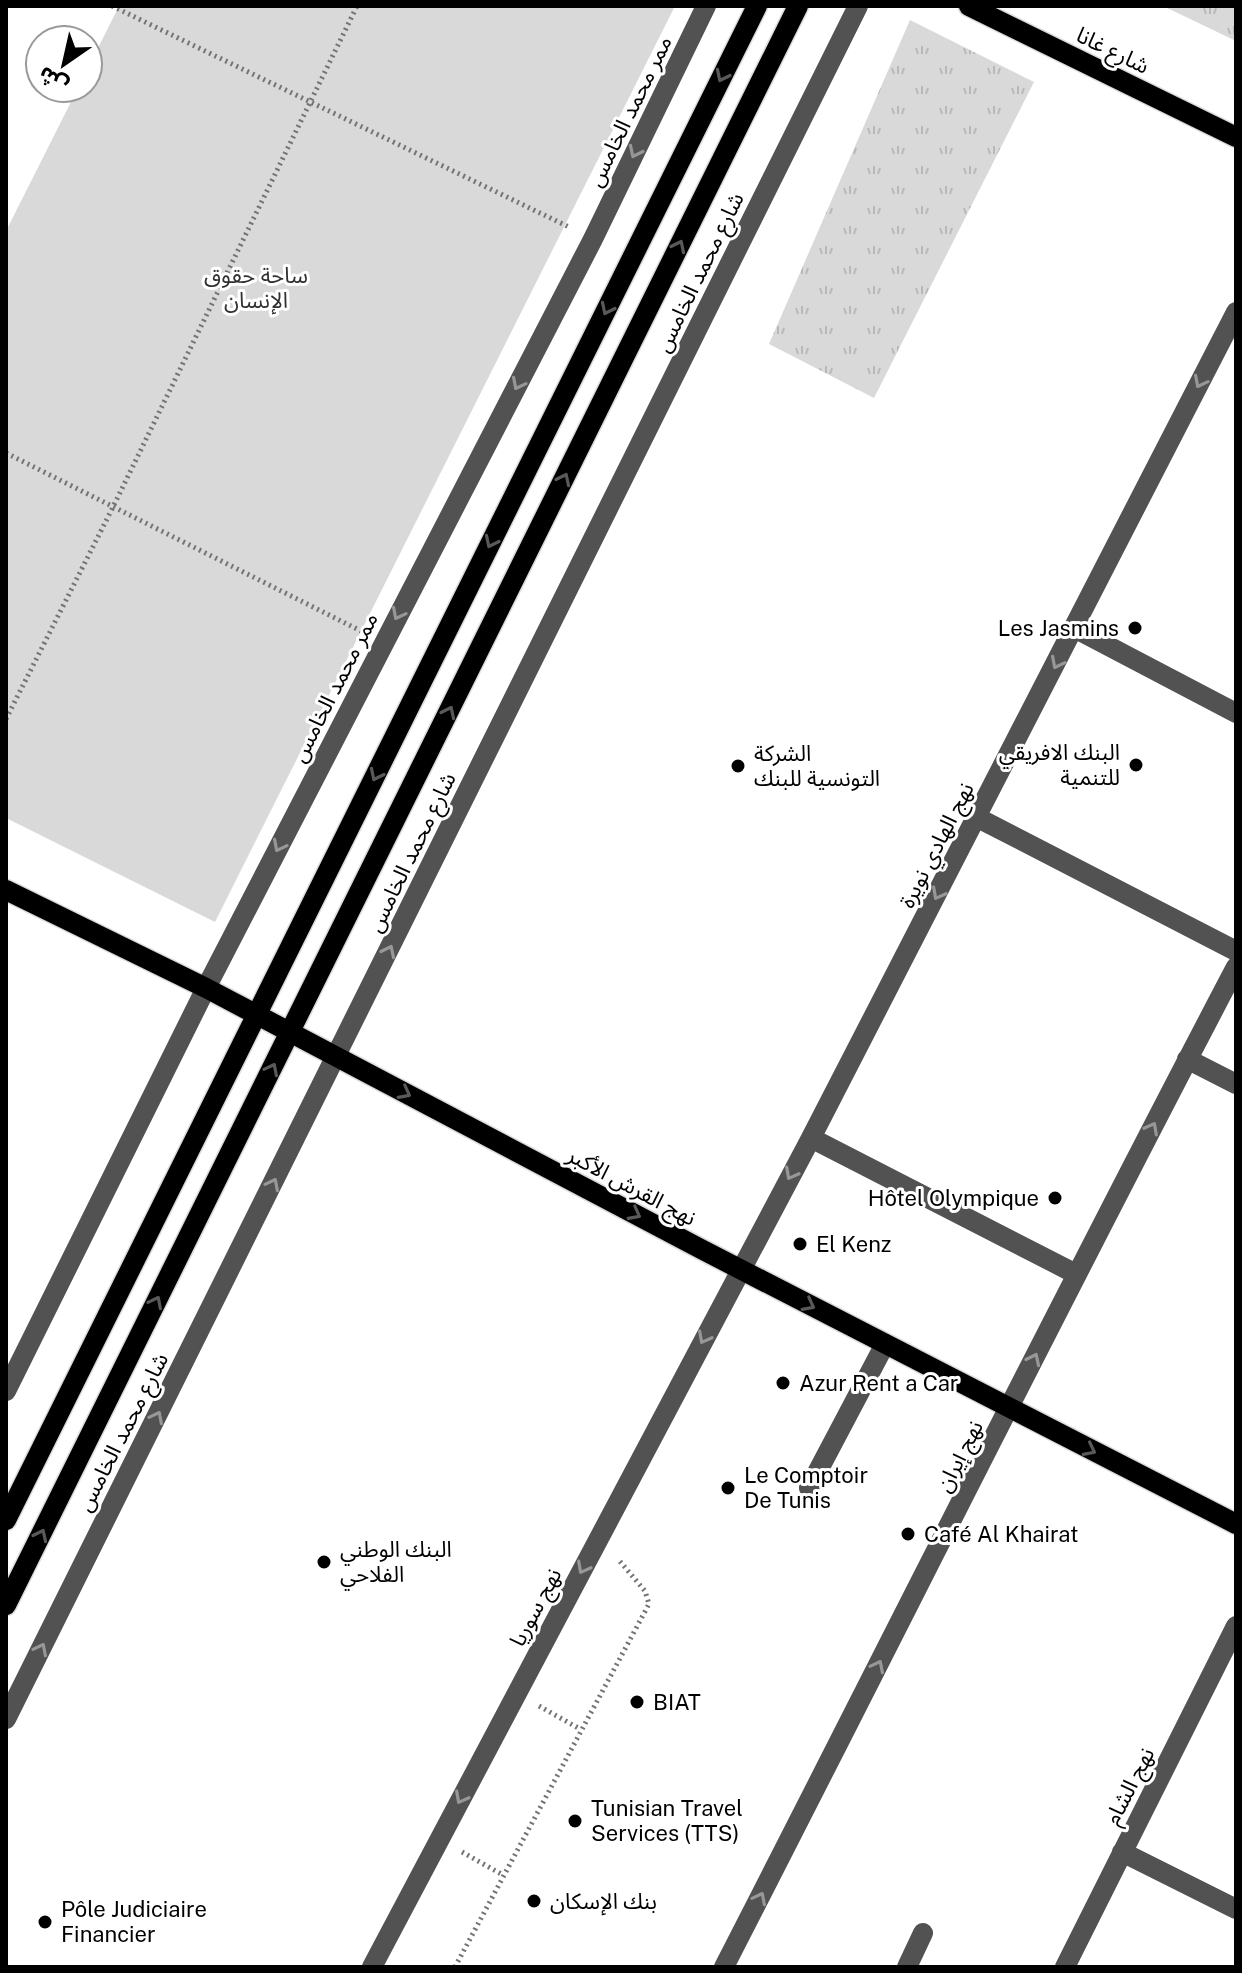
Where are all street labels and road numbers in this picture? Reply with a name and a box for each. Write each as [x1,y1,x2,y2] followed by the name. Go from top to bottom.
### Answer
[1070,21,1154,82] street label: شارع غانا
[581,31,677,191] street label: ممر محمد الخامس
[649,188,753,358] street label: شارع محمد الخامس
[285,608,383,766] street label: ممر محمد الخامس
[361,768,465,938] street label: شارع محمد الخامس
[893,778,982,914] street label: نهج الهادي نويرة
[560,1141,701,1234] street label: نهج القرش الأكبر
[71,1348,177,1517] street label: شارع محمد الخامس
[930,1416,992,1498] street label: نهج إيران
[504,1563,570,1652] street label: نهج سوريا
[1098,1743,1163,1831] street label: نهج الشام

